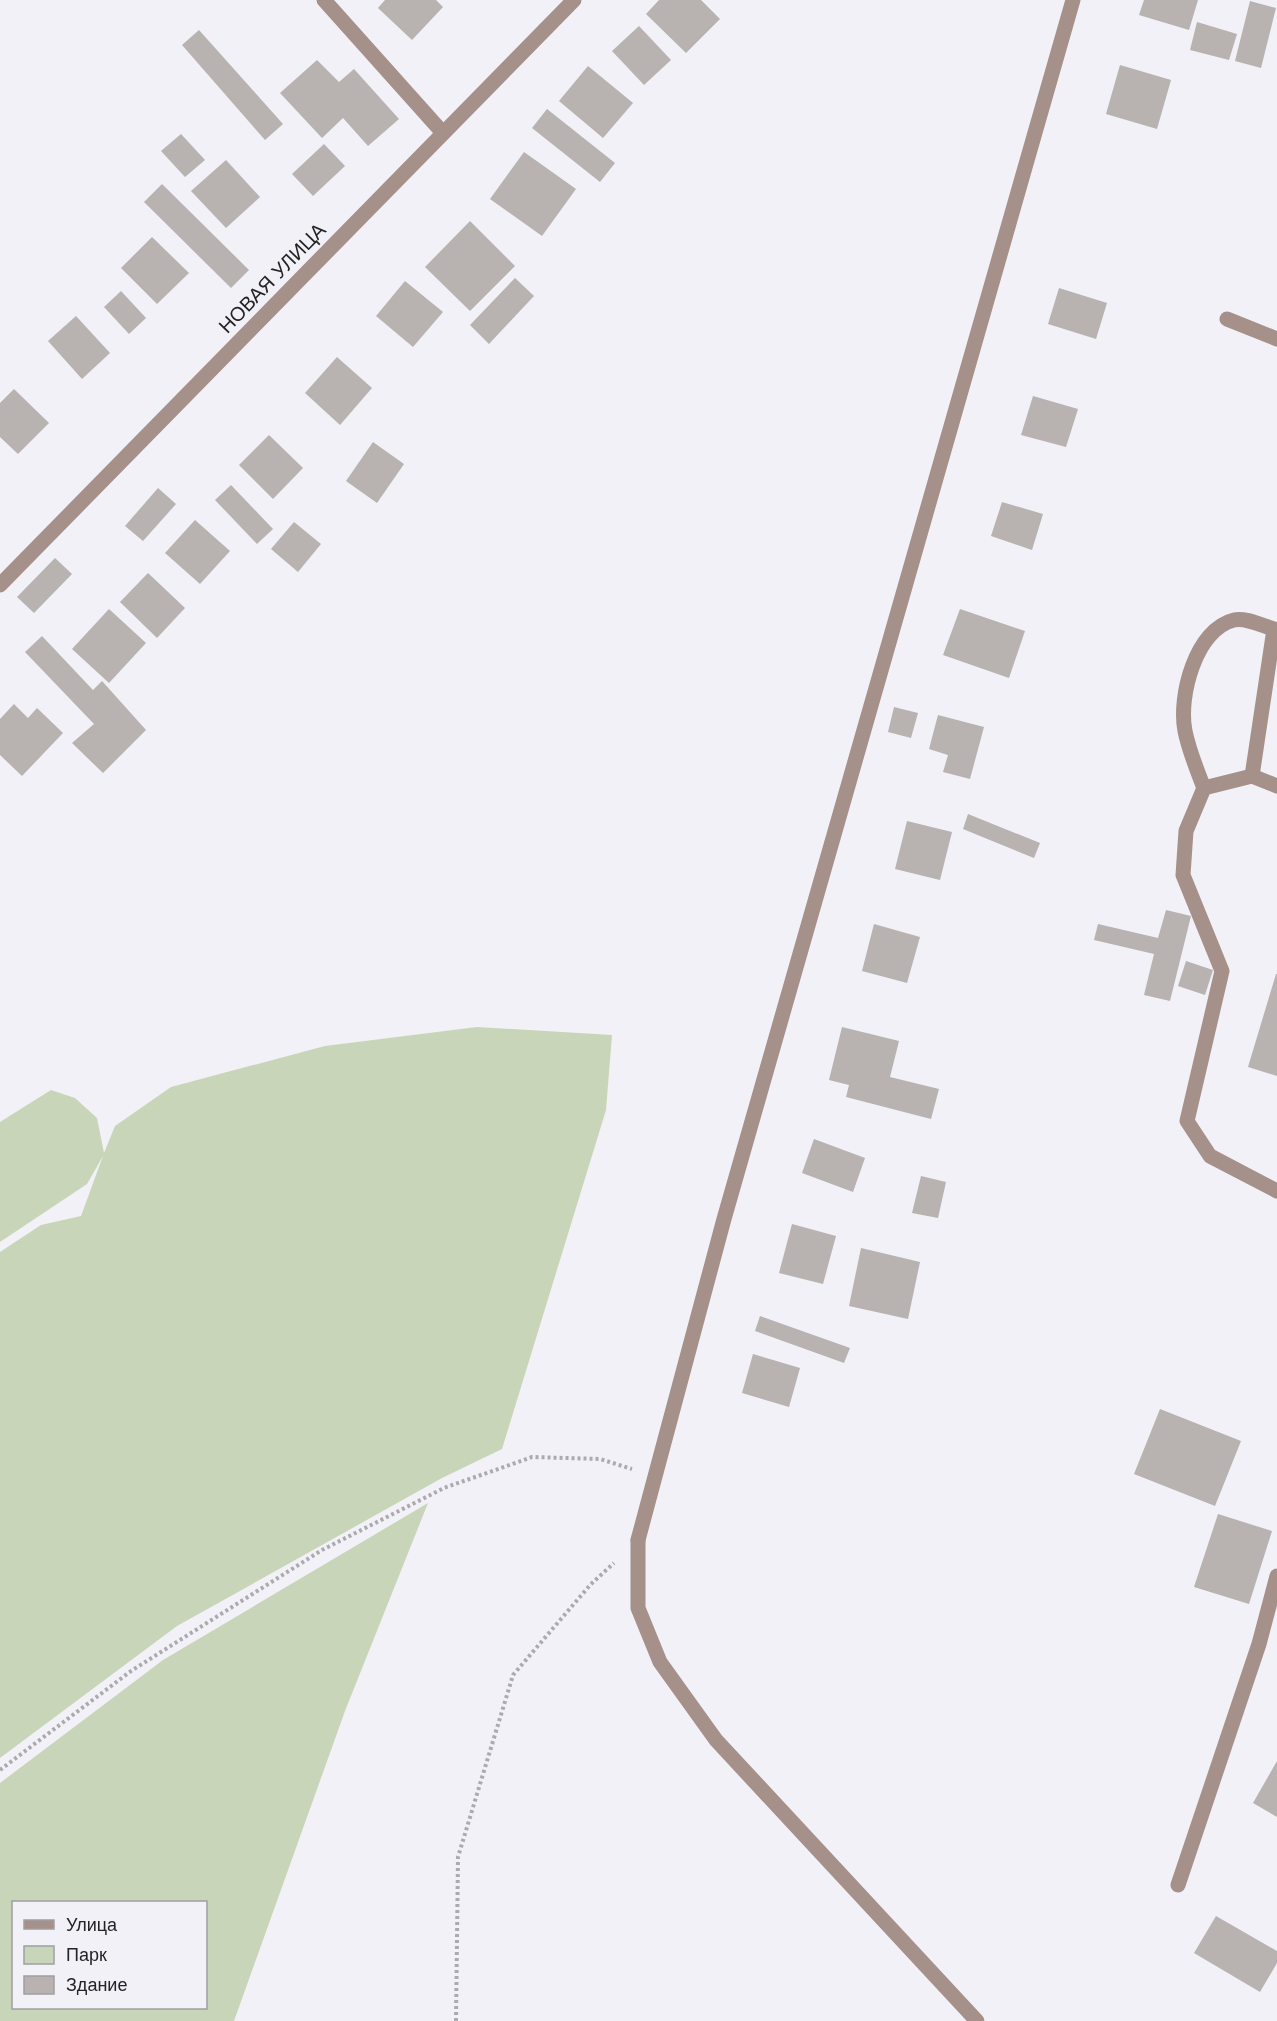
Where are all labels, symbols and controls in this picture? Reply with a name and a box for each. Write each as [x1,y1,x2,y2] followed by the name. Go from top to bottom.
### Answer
[214,218,330,337] street label: НОВАЯ УЛИЦА
[12,1901,207,2009] legend
[66,1915,118,1935] text: Улица
[66,1945,107,1965] text: Парк
[66,1975,127,1995] text: Здание

